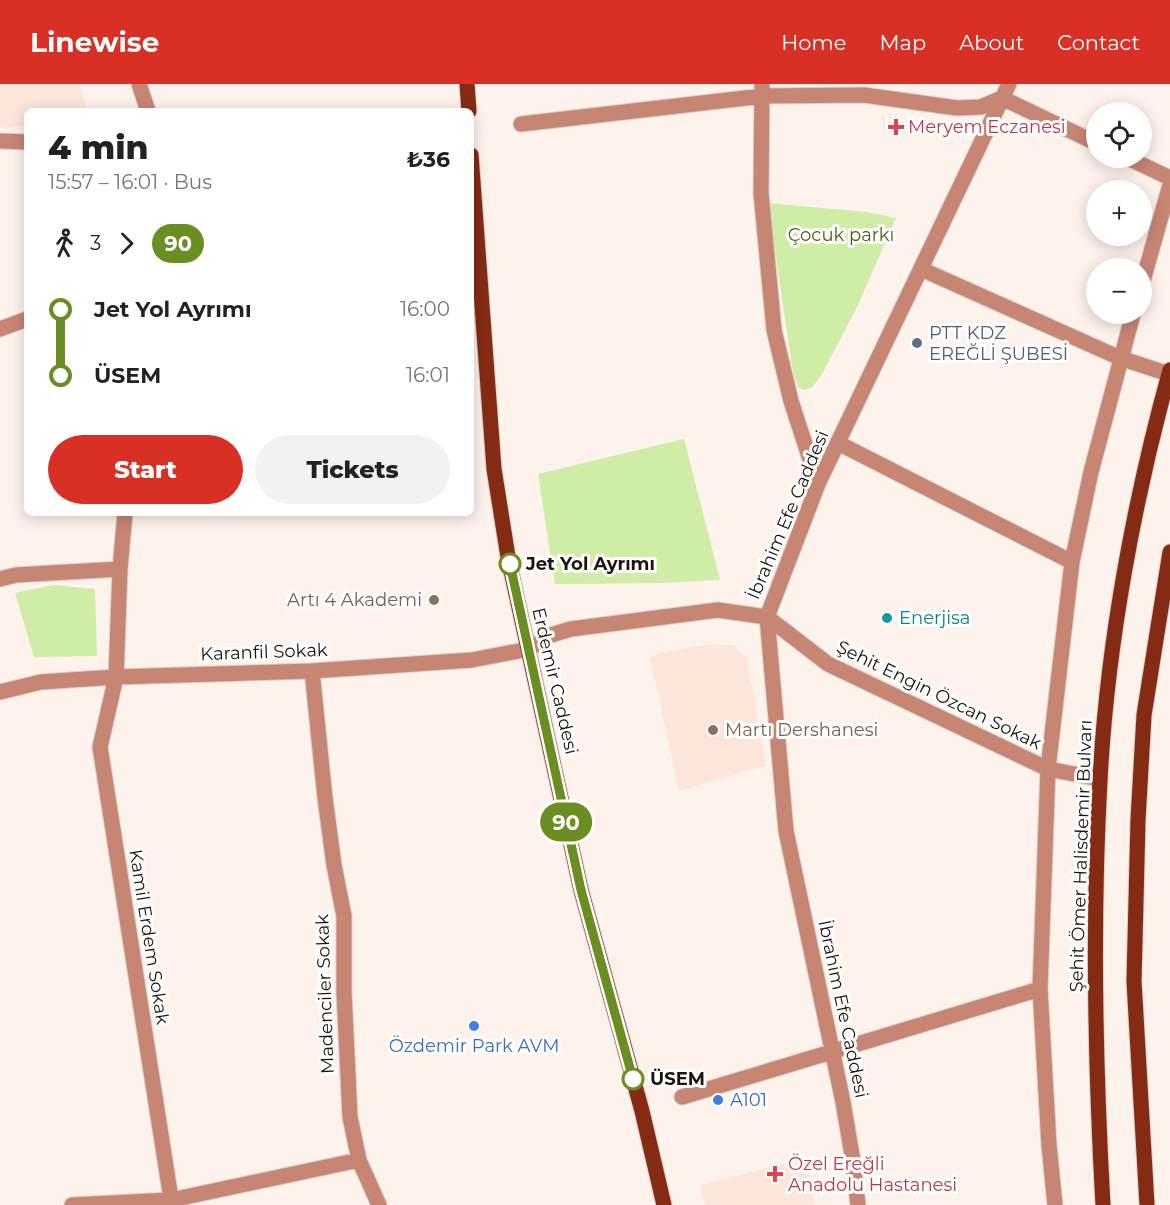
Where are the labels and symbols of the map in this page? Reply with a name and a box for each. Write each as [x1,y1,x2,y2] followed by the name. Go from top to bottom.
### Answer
[908,116,1066,138] place label: Meryem Eczanesi
[889,120,903,134] marker: Meryem Eczanesi
[788,224,894,246] park label: Çocuk parkı
[929,322,1068,365] place label: PTT KDZ EREĞLİ ŞUBESİ
[910,336,924,350] marker: PTT KDZ EREĞLİ ŞUBESİ
[742,427,834,603] street label: İbrahim Efe Caddesi
[499,553,521,575] marker: Jet Yol Ayrımı
[525,553,655,575] place label: Jet Yol Ayrımı
[287,589,422,611] place label: Artı 4 Akademi
[427,593,441,607] marker: Artı 4 Akademi
[527,605,583,757] street label: Erdemir Caddesi
[899,607,970,629] place label: Enerjisa
[880,611,894,625] marker: Enerjisa
[833,636,1045,754] street label: Şehit Engin Özcan Sokak
[200,639,328,665] street label: Karanfil Sokak
[725,719,878,741] place label: Martı Dershanesi
[1065,719,1097,993] street label: Şehit Ömer Halisdemir Bulvarı
[706,723,720,737] marker: Martı Dershanesi
[539,802,593,842] line badge: 90
[124,848,174,1026] street label: Kamil Erdem Sokak
[311,914,339,1074] street label: Madenciler Sokak
[813,918,873,1100] street label: İbrahim Efe Caddesi
[467,1019,481,1033] marker: Özdemir Park AVM
[389,1035,559,1057] place label: Özdemir Park AVM
[622,1068,644,1090] marker: ÜSEM
[650,1068,705,1090] place label: ÜSEM
[730,1089,767,1111] place label: A101
[711,1093,725,1107] marker: A101
[788,1153,957,1196] place label: Özel Ereğli Anadolu Hastanesi
[766,1165,784,1183] marker: Özel Ereğli Anadolu Hastanesi

